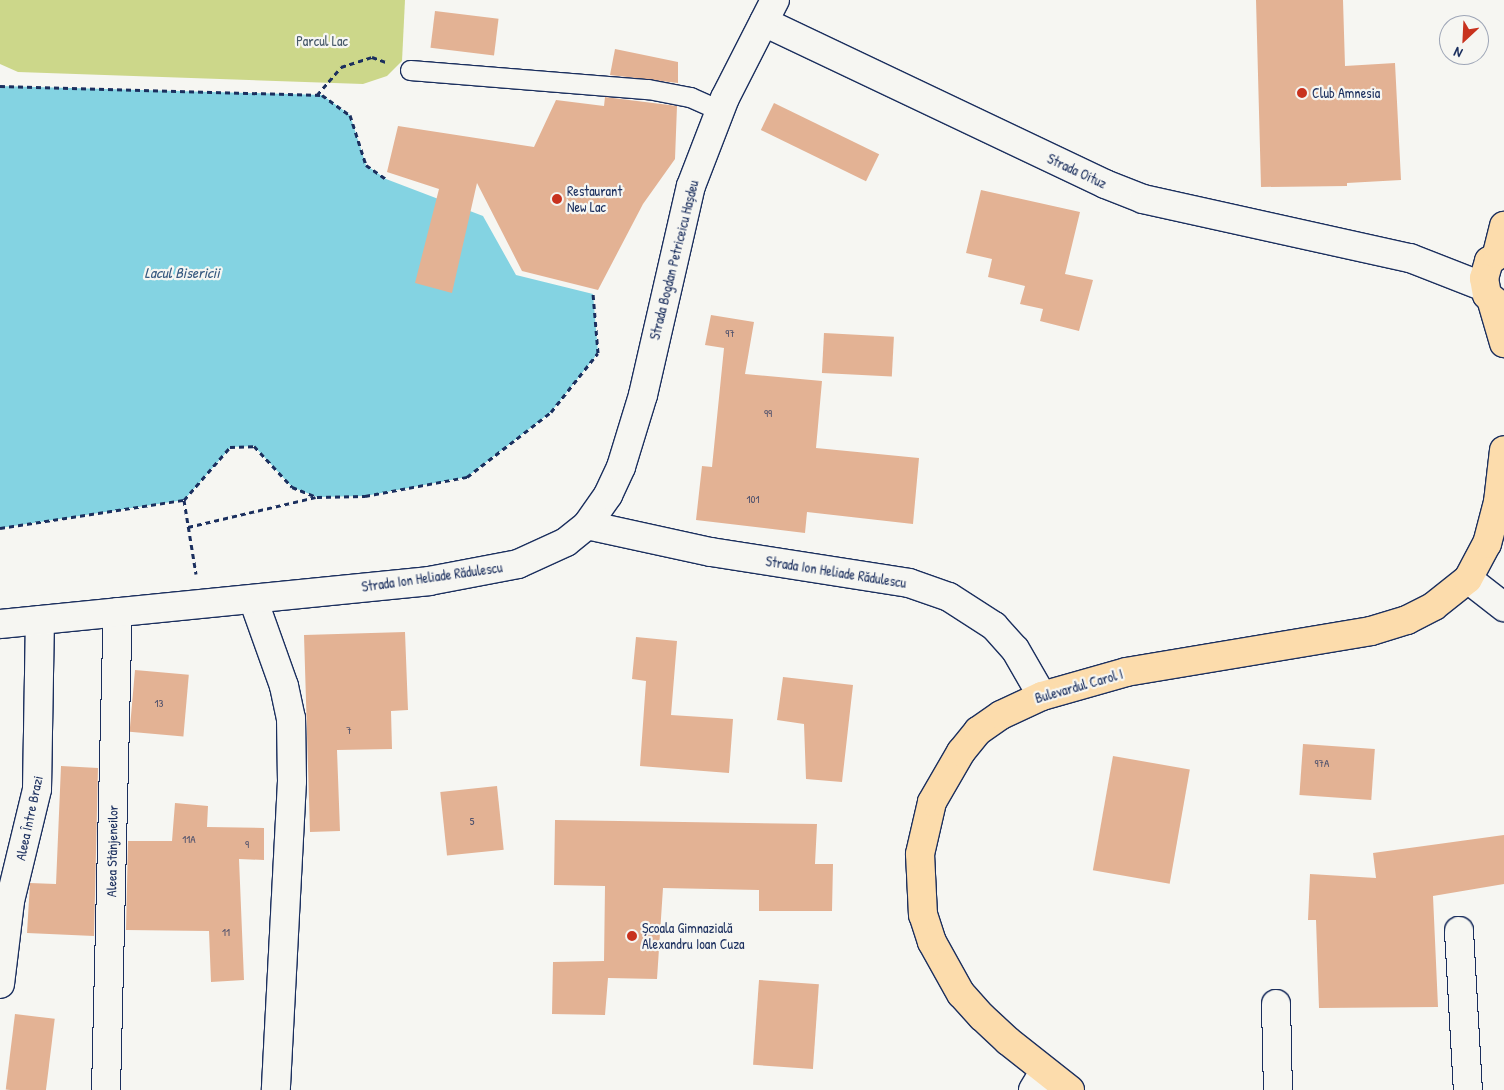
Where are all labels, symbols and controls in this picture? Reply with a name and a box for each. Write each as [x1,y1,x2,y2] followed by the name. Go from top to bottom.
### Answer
[1439,15,1489,65] north arrow
[296,33,348,49] park label: Parcul Lac
[1450,43,1465,63] text: N
[1312,85,1380,101] place label: Club Amnesia
[1296,87,1308,99] marker: Club Amnesia
[1045,150,1109,192] street label: Strada Oituz
[646,178,702,342] street label: Strada Bogdan Petriceicu Hașdeu
[567,183,622,216] place label: Restaurant New Lac
[551,193,563,205] marker: Restaurant New Lac
[144,264,220,282] water label: Lacul Bisericii
[725,326,735,340] house number: 97
[764,406,772,420] house number: 99
[747,492,759,506] house number: 101
[765,553,907,591] street label: Strada Ion Heliade Rădulescu
[360,559,504,595] street label: Strada Ion Heliade Rădulescu
[1033,665,1125,707] street label: Bulevardul Carol I
[155,696,163,710] house number: 13
[346,723,352,737] house number: 7
[1315,756,1329,770] house number: 97A
[12,774,46,862] street label: Aleea Între Brazi
[103,805,121,897] street label: Aleea Stânjeneilor
[470,814,474,828] house number: 5
[182,832,196,846] house number: 11A
[245,837,249,851] house number: 9
[642,920,745,952] place label: Școala Gimnazială Alexandru Ioan Cuza
[222,925,230,939] house number: 11
[626,930,638,942] marker: Școala Gimnazială Alexandru Ioan Cuza

